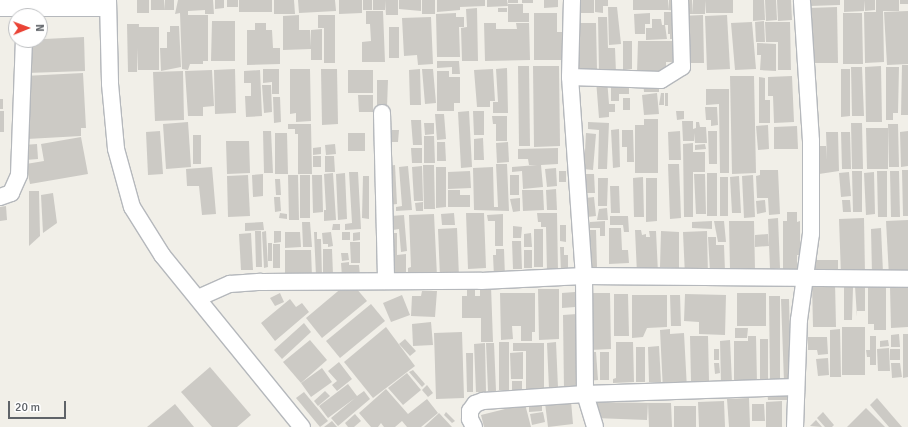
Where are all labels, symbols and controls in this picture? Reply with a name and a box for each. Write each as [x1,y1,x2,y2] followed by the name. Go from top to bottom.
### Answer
[8,8,48,48] north arrow
[33,24,46,32] text: N
[10,393,68,419] scale bar
[15,400,40,415] text: 20 m

